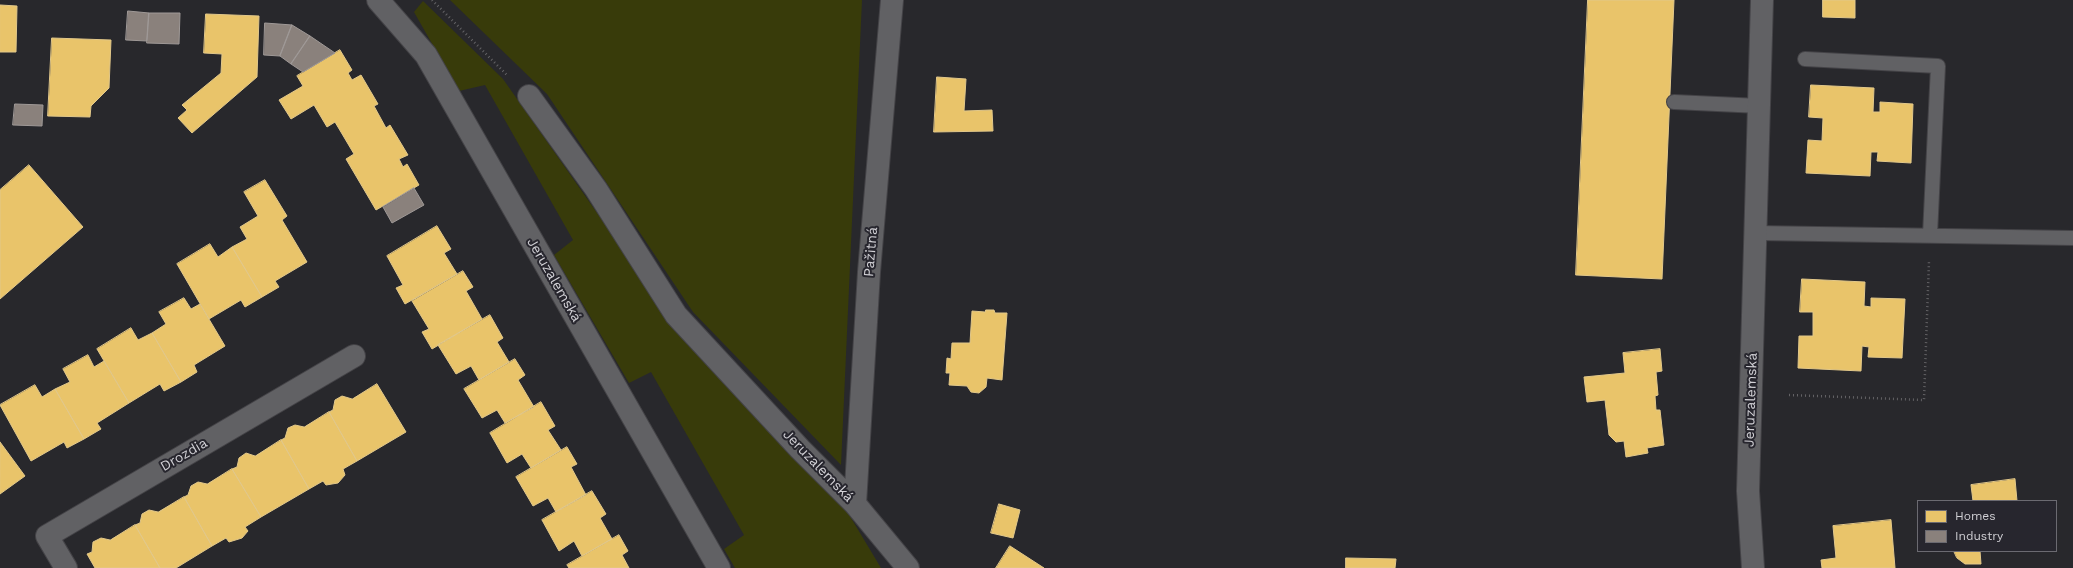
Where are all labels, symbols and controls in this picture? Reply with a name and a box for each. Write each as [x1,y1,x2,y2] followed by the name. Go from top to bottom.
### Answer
[860,226,882,278] street label: Pažitná
[523,235,585,325] street label: Jeruzalemská
[1741,353,1761,447] street label: Jeruzalemská
[779,426,857,506] street label: Jeruzalemská
[157,435,211,475] street label: Drozdia
[1917,500,2057,552] legend
[1955,509,1996,523] text: Homes
[1955,529,2003,543] text: Industry

